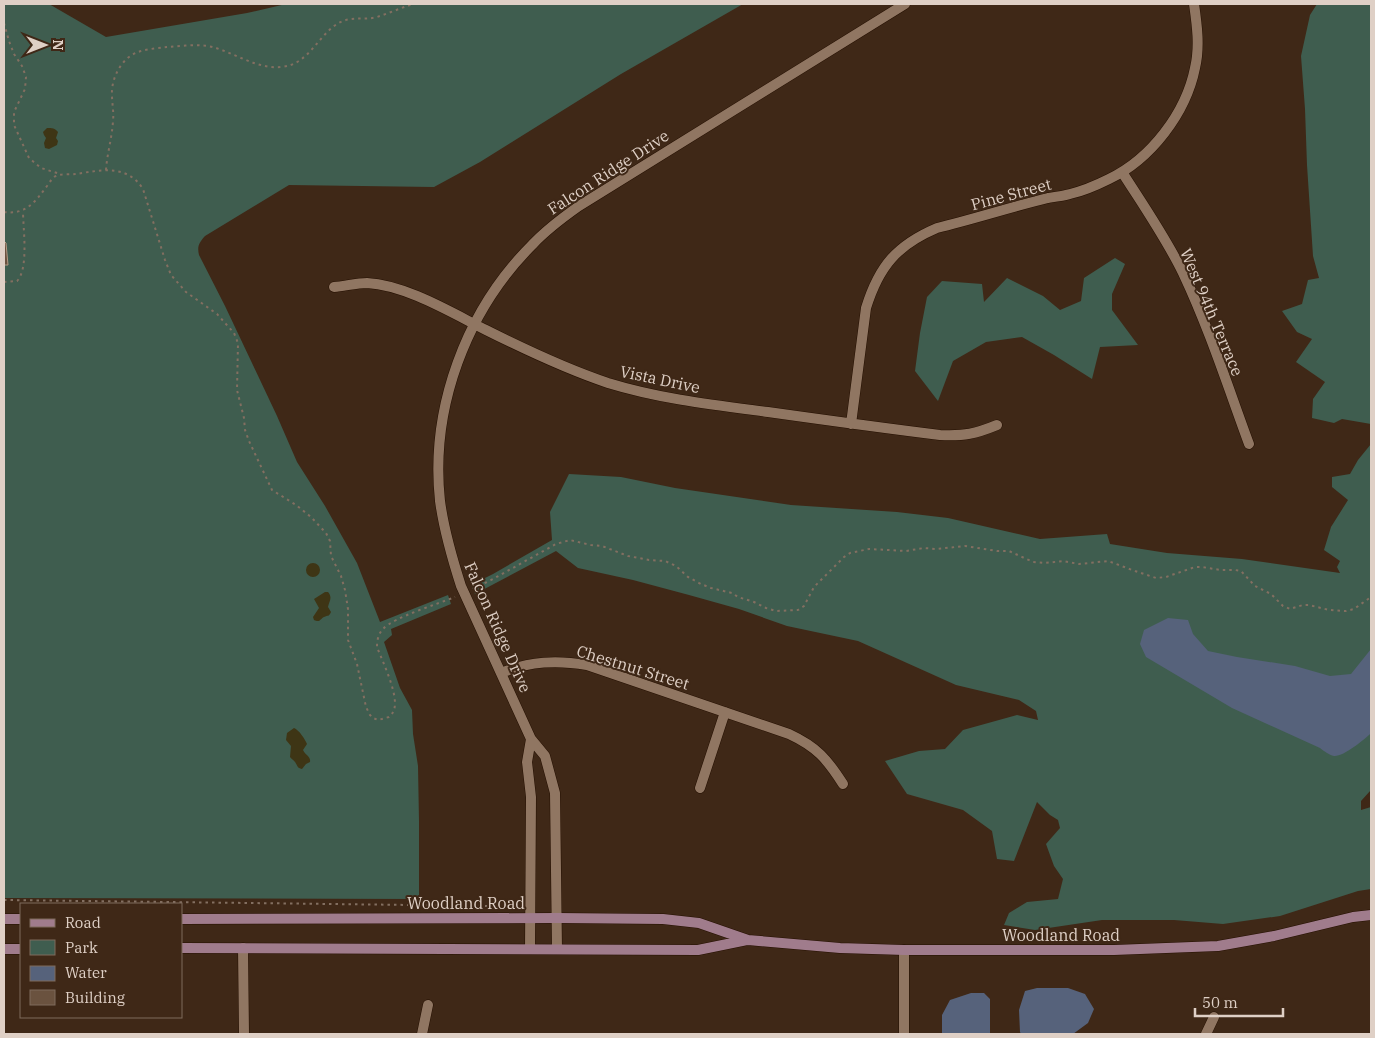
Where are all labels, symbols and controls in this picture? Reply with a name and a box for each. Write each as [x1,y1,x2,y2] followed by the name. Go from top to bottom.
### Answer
[20,20,70,70] north arrow
[49,39,67,51] text: N
[544,125,672,219] street label: Falcon Ridge Drive
[969,174,1054,214] street label: Pine Street
[1176,245,1248,379] street label: West 94th Terrace
[618,361,702,397] street label: Vista Drive
[460,559,536,695] street label: Falcon Ridge Drive
[574,640,692,694] street label: Chestnut Street
[407,893,525,913] street label: Woodland Road
[20,903,182,1018] legend
[65,913,101,932] text: Road
[1002,925,1120,945] street label: Woodland Road
[65,938,98,957] text: Park
[65,963,107,982] text: Water
[1195,986,1282,1018] scale bar
[65,988,125,1007] text: Building
[1202,993,1238,1012] text: 50 m

